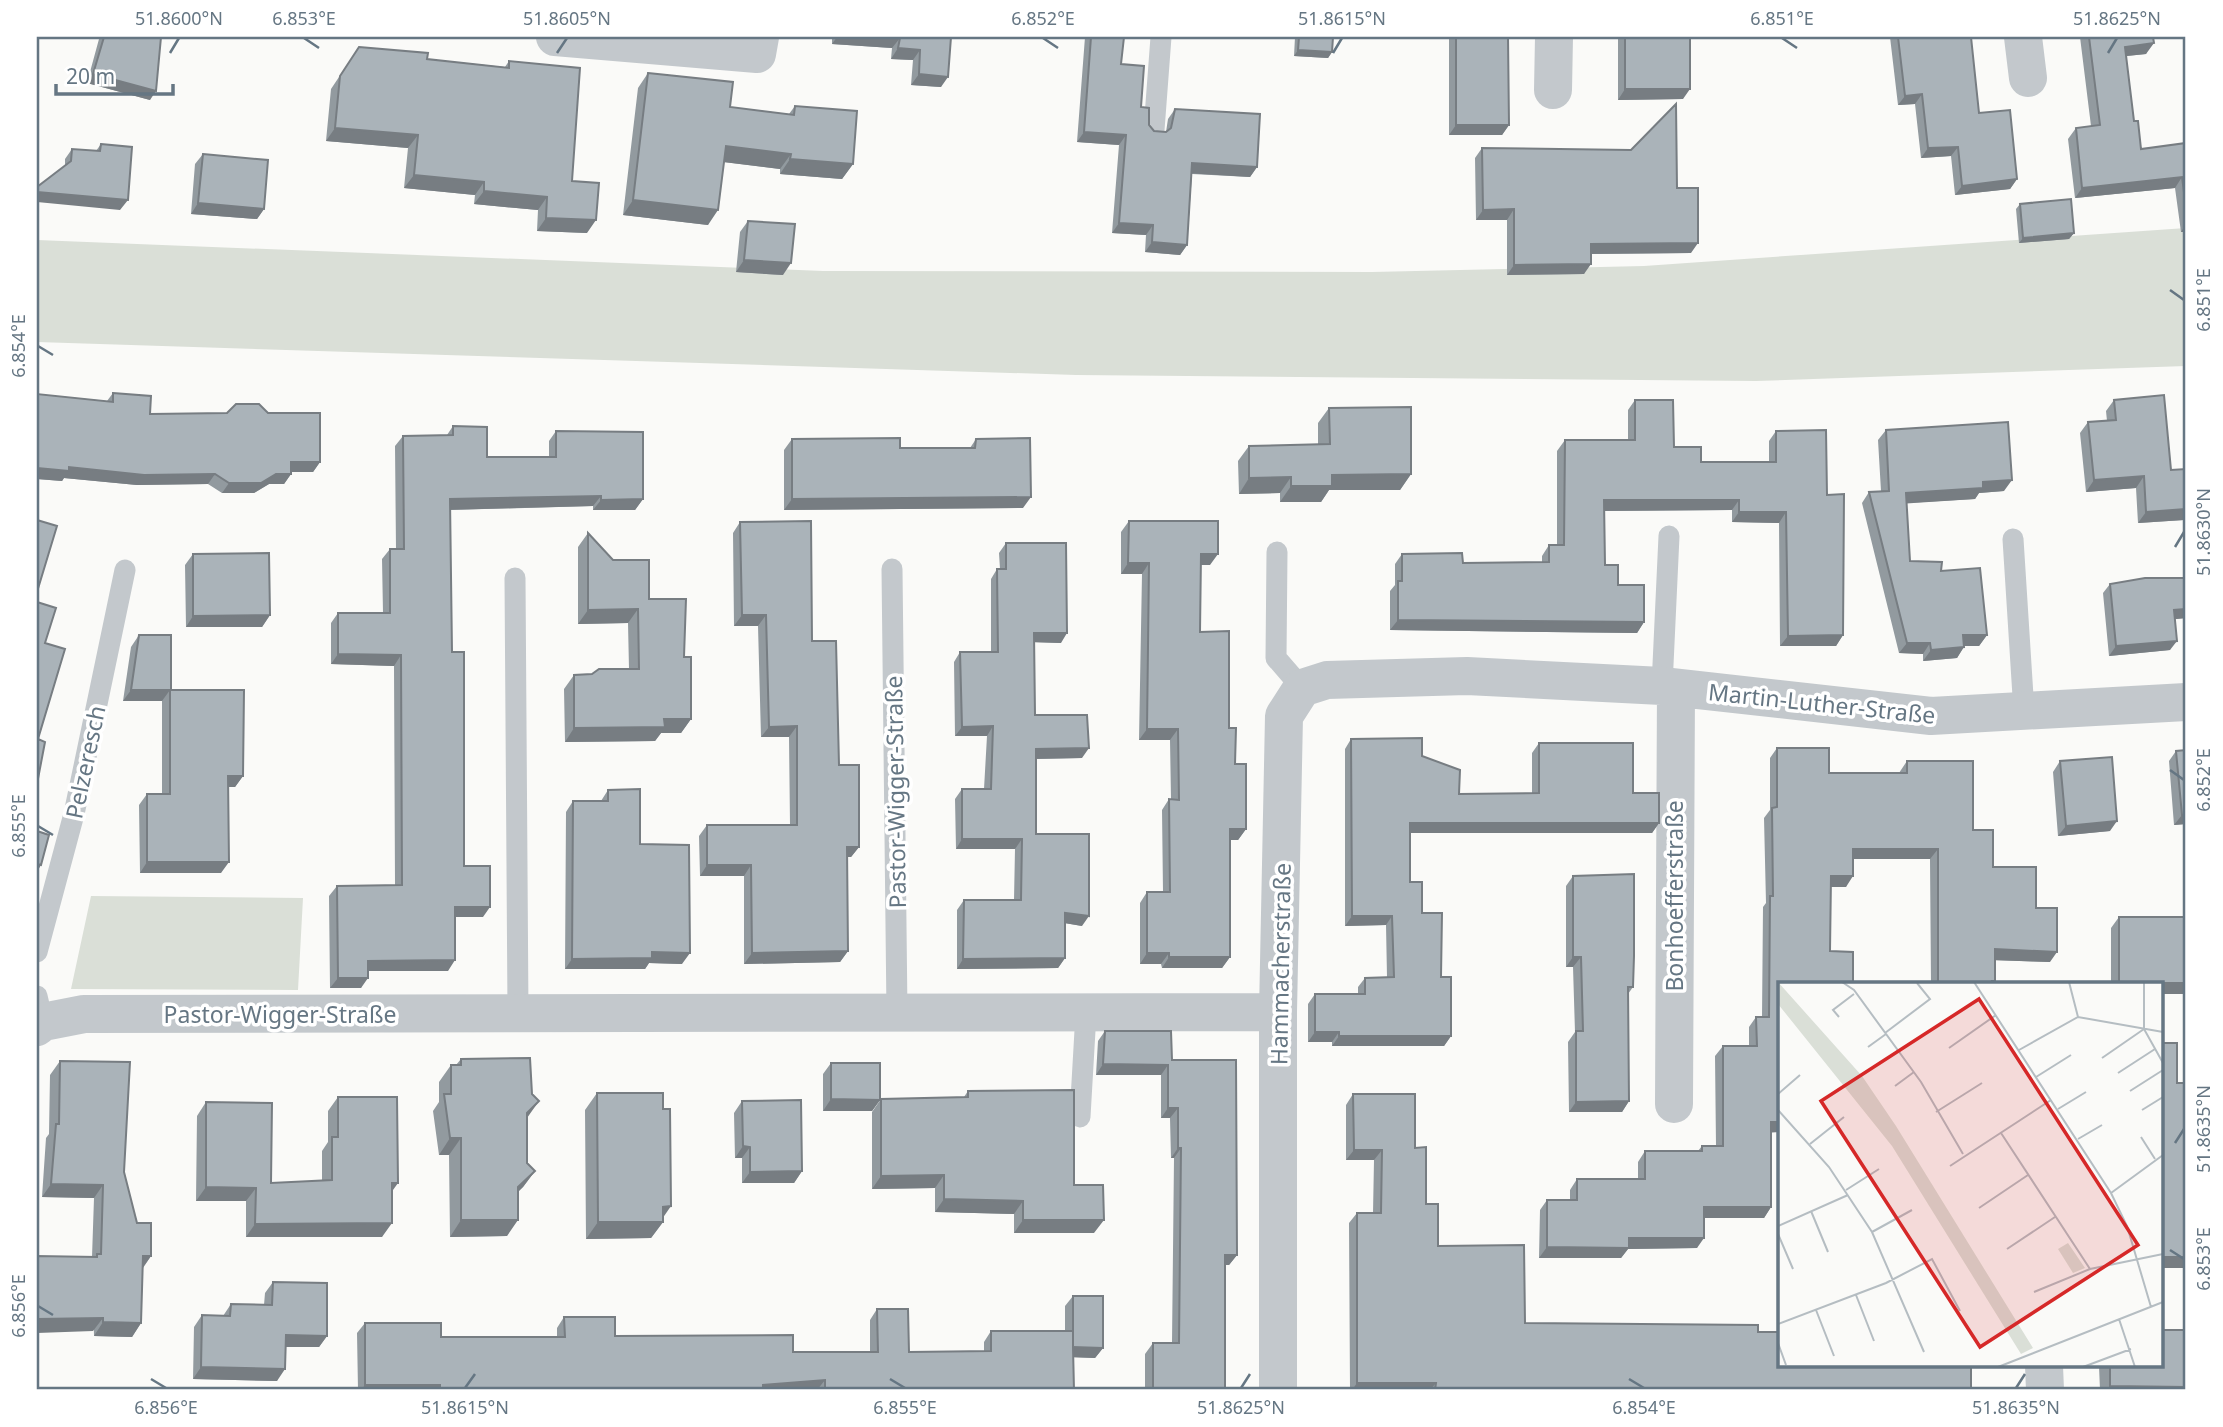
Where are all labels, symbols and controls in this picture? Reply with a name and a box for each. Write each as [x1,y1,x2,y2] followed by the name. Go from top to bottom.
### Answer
[135,6,223,30] text: 51.8600°N
[272,6,336,30] text: 6.853°E
[523,6,611,30] text: 51.8605°N
[1011,6,1075,30] text: 6.852°E
[1298,6,1386,30] text: 51.8615°N
[1750,6,1814,30] text: 6.851°E
[2073,6,2161,30] text: 51.8625°N
[56,52,173,96] scale bar
[66,62,115,90] text: 20 m
[2191,268,2215,332] text: 6.851°E
[6,314,30,378] text: 6.854°E
[2191,488,2215,576] text: 51.8630°N
[877,675,913,909] street label: Pastor-Wigger-Straße
[1707,675,1937,731] street label: Martin-Luther-Straße
[57,702,113,822] street label: Pelzeresch
[2191,748,2215,812] text: 6.852°E
[6,794,30,858] text: 6.855°E
[1658,800,1690,992] street label: Bonhoefferstraße
[1262,863,1298,1065] street label: Hammacherstraße
[1778,982,2164,1368] inset map
[164,998,396,1030] street label: Pastor-Wigger-Straße
[2191,1085,2215,1173] text: 51.8635°N
[2191,1227,2215,1291] text: 6.853°E
[6,1274,30,1338] text: 6.856°E
[134,1395,198,1419] text: 6.856°E
[421,1395,509,1419] text: 51.8615°N
[873,1395,937,1419] text: 6.855°E
[1197,1395,1285,1419] text: 51.8625°N
[1612,1395,1676,1419] text: 6.854°E
[1972,1395,2060,1419] text: 51.8635°N

